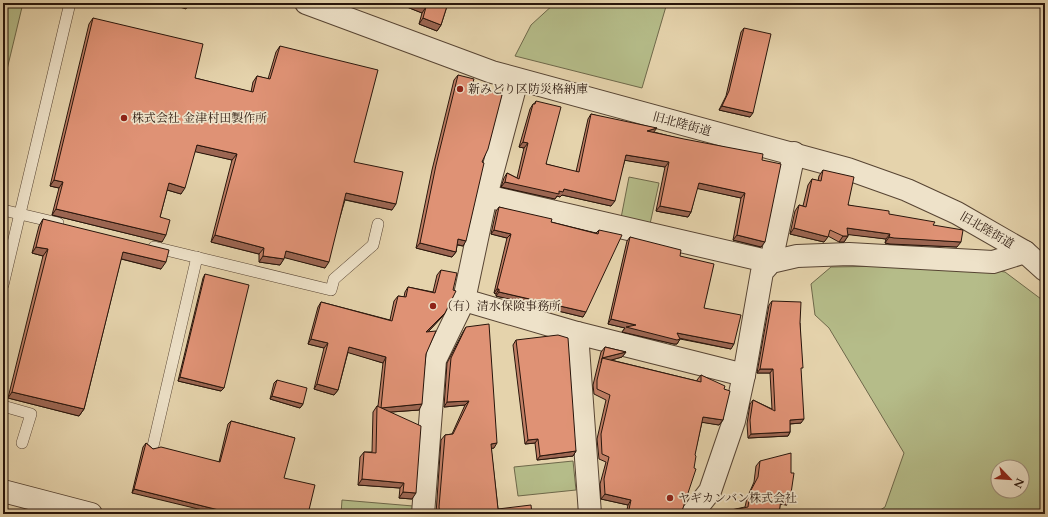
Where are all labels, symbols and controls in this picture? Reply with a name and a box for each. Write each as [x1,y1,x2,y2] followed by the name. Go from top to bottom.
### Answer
[468,81,588,97] place label: 新みどり区防災格納庫
[455,84,465,94] marker: 新みどり区防災格納庫
[651,109,713,139] street label: 旧北陸街道
[132,110,267,126] place label: 株式会社 金津村田製作所
[119,113,129,123] marker: 株式会社 金津村田製作所
[957,208,1017,252] street label: 旧北陸街道
[441,298,561,314] place label: （有）清水保険事務所
[428,301,438,311] marker: （有）清水保険事務所
[990,459,1030,499] north arrow
[1010,476,1027,491] text: N
[678,490,797,506] place label: ヤギカンバン株式会社
[665,493,675,503] marker: ヤギカンバン株式会社

